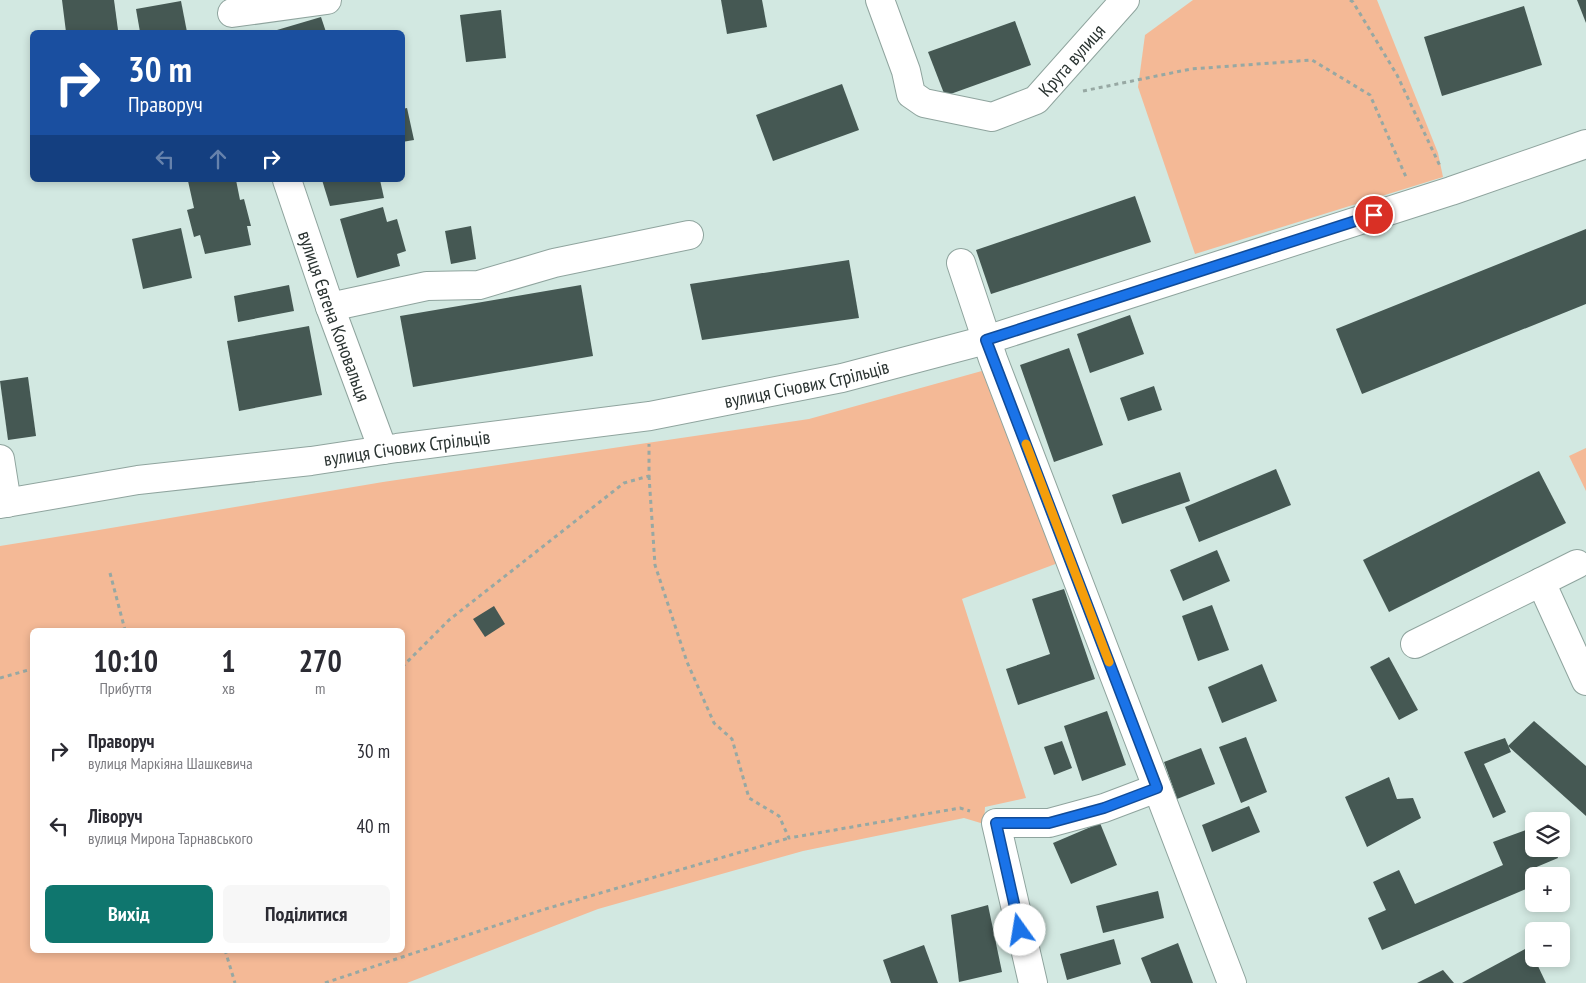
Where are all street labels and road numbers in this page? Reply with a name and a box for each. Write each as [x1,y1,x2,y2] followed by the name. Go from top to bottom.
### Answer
[1033,19,1110,101] street label: Крута вулиця
[293,228,376,405] street label: вулиця Євгена Коновальця
[722,354,892,413] street label: вулиця Січових Стрільців
[322,424,492,471] street label: вулиця Січових Стрільців

